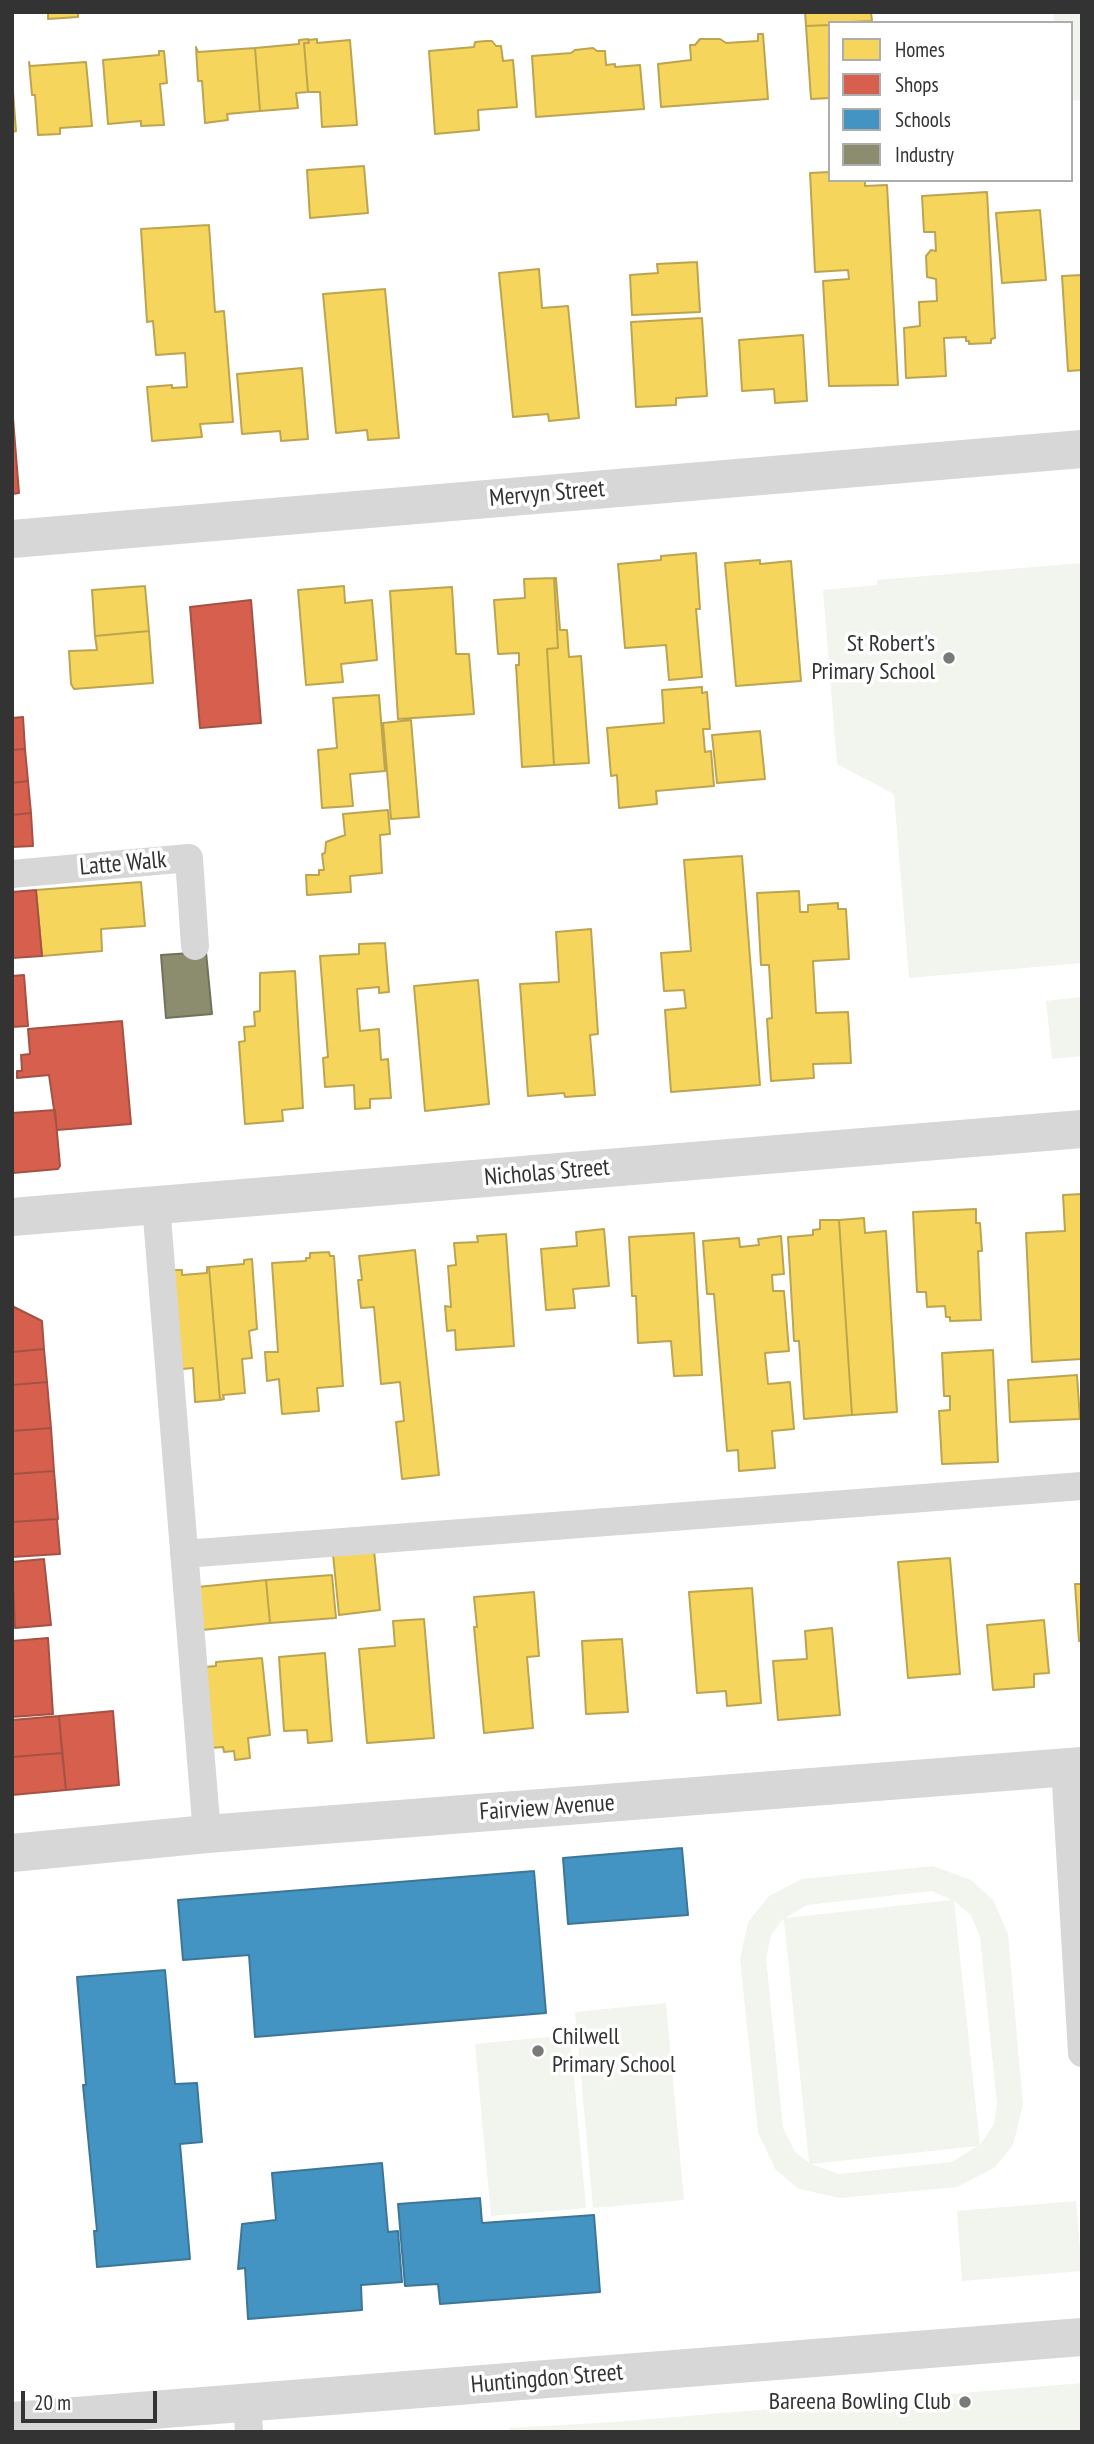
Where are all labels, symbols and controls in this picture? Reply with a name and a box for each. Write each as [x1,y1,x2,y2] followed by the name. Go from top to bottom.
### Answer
[828,21,1073,182] legend
[895,36,945,63] text: Homes
[895,71,939,98] text: Shops
[895,106,951,133] text: Schools
[895,141,954,168] text: Industry
[488,475,606,513] street label: Mervyn Street
[811,630,935,686] place label: St Robert's Primary School
[941,650,957,666] marker: St Robert's Primary School
[78,846,168,882] street label: Latte Walk
[483,1153,611,1193] street label: Nicholas Street
[478,1789,616,1827] street label: Fairview Avenue
[552,2023,676,2079] place label: Chilwell Primary School
[530,2043,546,2059] marker: Chilwell Primary School
[470,2358,624,2400] street label: Huntingdon Street
[24,2378,161,2422] scale bar
[769,2388,951,2416] place label: Bareena Bowling Club
[34,2389,71,2416] text: 20 m
[957,2394,973,2410] marker: Bareena Bowling Club

